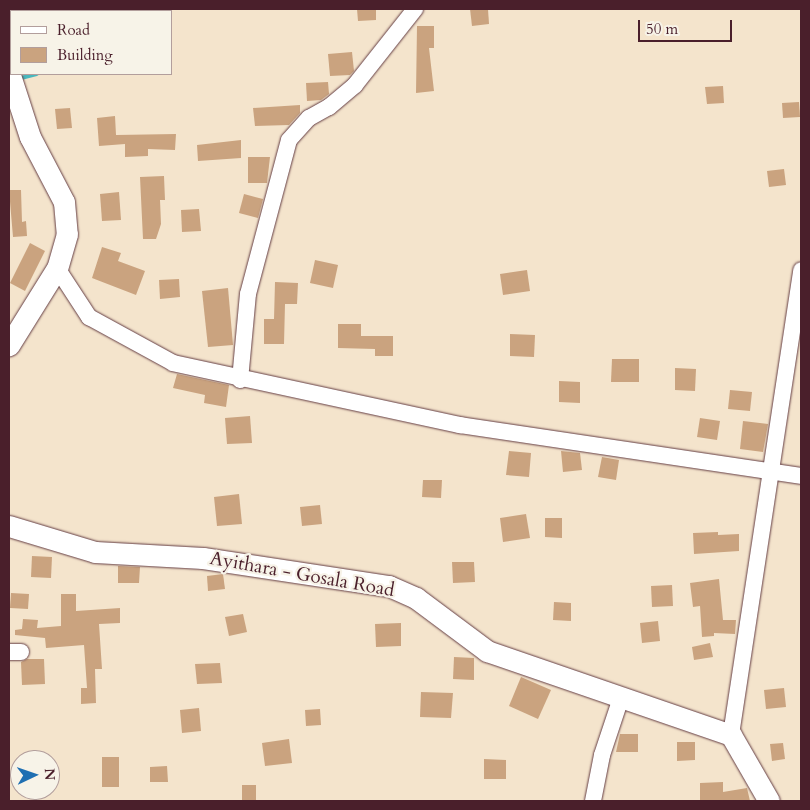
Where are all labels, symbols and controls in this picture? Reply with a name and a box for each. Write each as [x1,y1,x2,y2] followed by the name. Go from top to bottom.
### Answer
[10,10,172,75] legend
[640,10,734,42] scale bar
[646,19,678,39] text: 50 m
[57,20,90,40] text: Road
[57,45,113,65] text: Building
[208,548,396,602] street label: Ayithara - Gosala Road
[10,750,60,800] north arrow
[40,768,59,781] text: N

